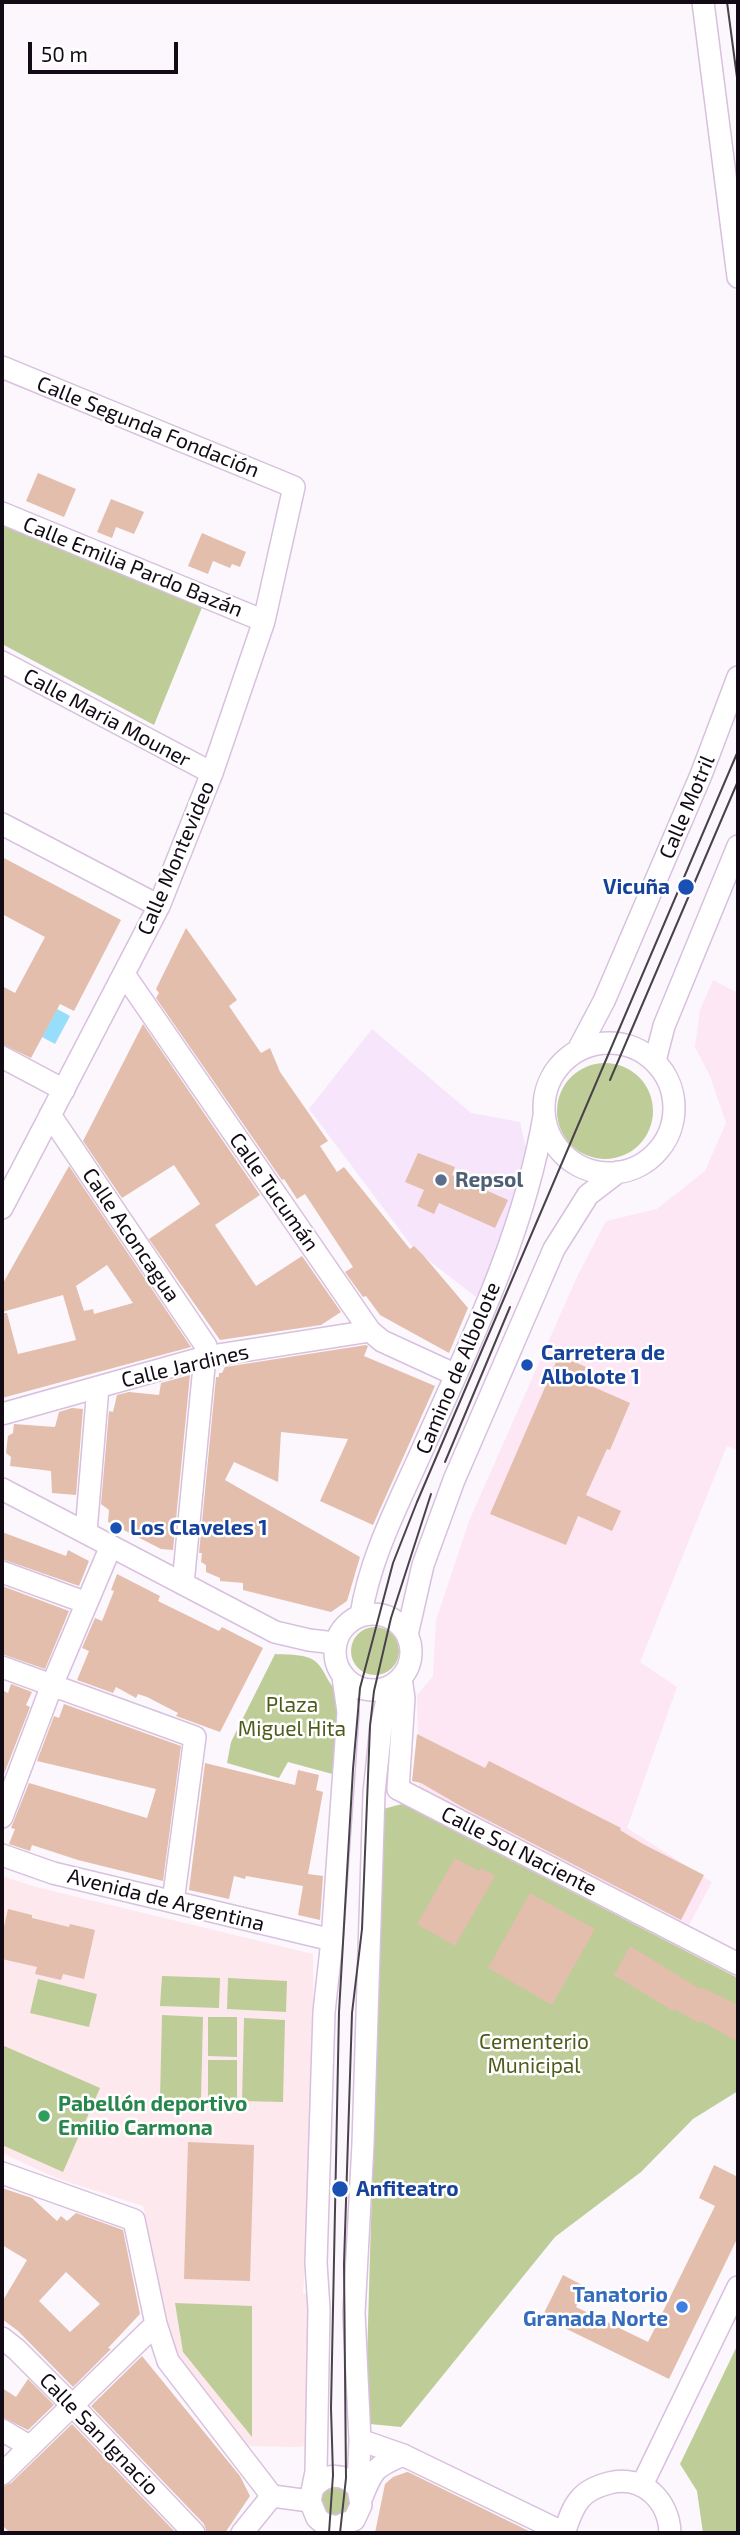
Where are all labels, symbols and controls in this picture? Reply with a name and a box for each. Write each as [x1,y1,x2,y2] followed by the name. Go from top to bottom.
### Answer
[32,28,182,72] scale bar
[41,41,88,66] text: 50 m
[33,371,263,483] street label: Calle Segunda Fondación
[20,511,246,623] street label: Calle Emilia Pardo Bazán
[19,663,195,773] street label: Calle Maria Mouner
[654,751,720,863] street label: Calle Motril
[132,777,220,939] street label: Calle Montevideo
[603,874,670,900] place label: Vicuña
[676,877,696,897] marker: Vicuña
[224,1128,324,1256] street label: Calle Tucumán
[77,1163,185,1307] street label: Calle Aconcagua
[455,1167,523,1193] place label: Repsol
[433,1172,449,1188] marker: Repsol
[410,1278,506,1458] street label: Camino de Albolote
[119,1339,251,1393] street label: Calle Jardines
[541,1340,665,1390] place label: Carretera de Albolote 1
[519,1357,535,1373] marker: Carretera de Albolote 1
[130,1515,267,1541] place label: Los Claveles 1
[108,1520,124,1536] marker: Los Claveles 1
[238,1692,346,1742] park label: Plaza Miguel Hita
[437,1801,601,1901] street label: Calle Sol Naciente
[65,1863,267,1937] street label: Avenida de Argentina
[479,2029,589,2079] park label: Cementerio Municipal
[58,2091,247,2141] place label: Pabellón deportivo Emilio Carmona
[36,2108,52,2124] marker: Pabellón deportivo Emilio Carmona
[356,2176,459,2202] place label: Anfiteatro
[330,2179,350,2199] marker: Anfiteatro
[523,2282,668,2332] place label: Tanatorio Granada Norte
[674,2299,690,2315] marker: Tanatorio Granada Norte
[34,2368,164,2500] street label: Calle San Ignacio

